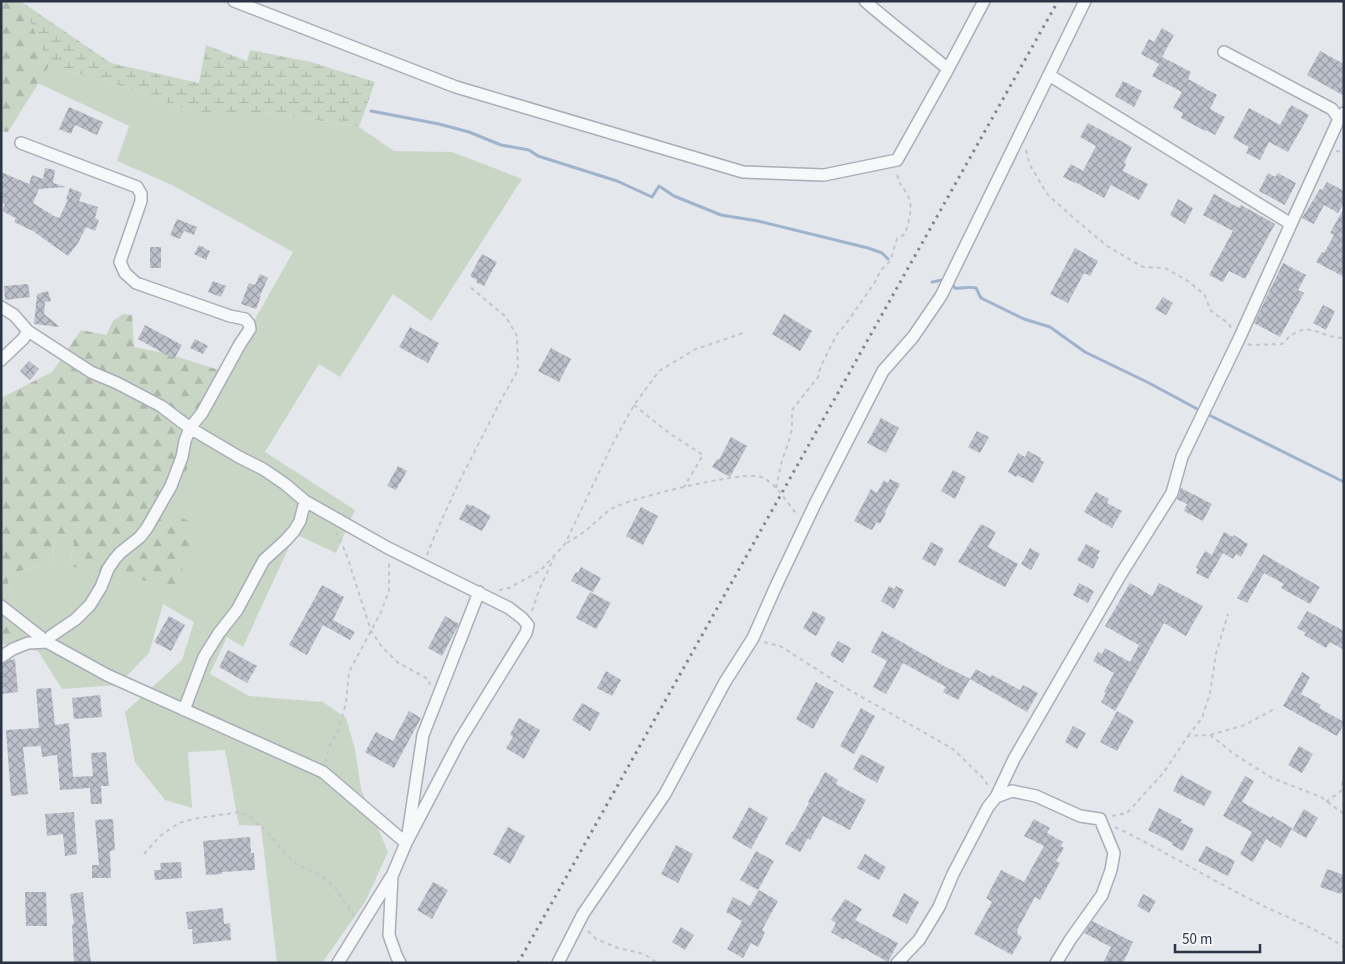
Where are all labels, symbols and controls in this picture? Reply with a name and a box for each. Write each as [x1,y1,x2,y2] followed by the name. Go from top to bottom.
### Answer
[1175,922,1260,954] scale bar
[1182,929,1212,950] text: 50 m

